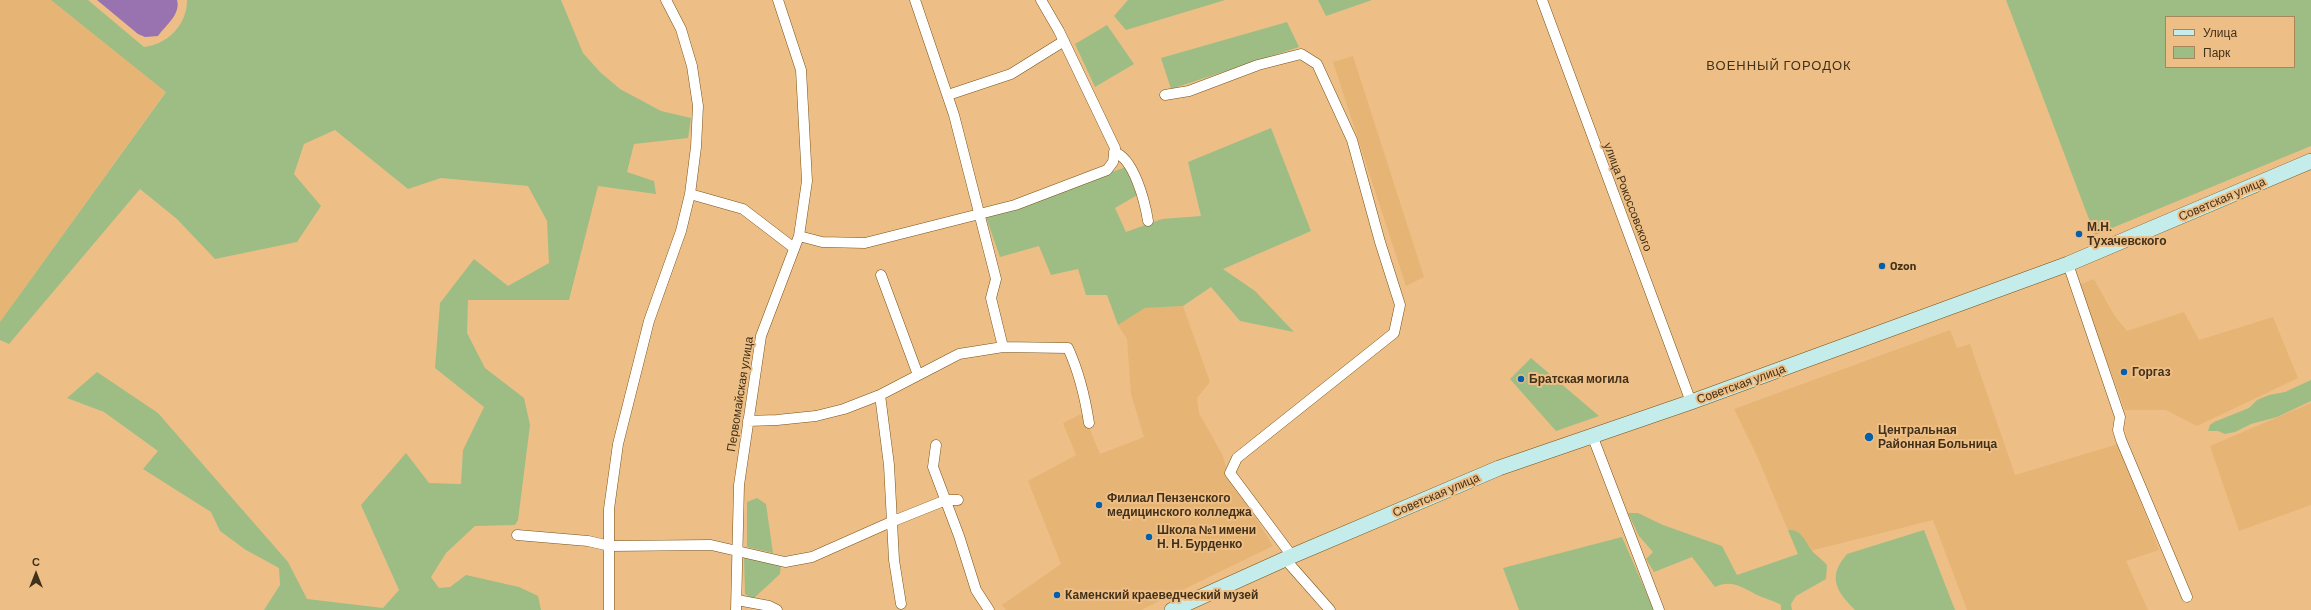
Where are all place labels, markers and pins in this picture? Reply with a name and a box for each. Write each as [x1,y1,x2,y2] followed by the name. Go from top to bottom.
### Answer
[2087,220,2166,248] place label: М.Н. Тухачевского
[2074,229,2084,239] marker: М.Н. Тухачевского
[1890,259,1916,273] place label: Ozon
[1877,261,1887,271] marker: Ozon
[2132,365,2171,379] place label: Горгаз
[2119,367,2129,377] marker: Горгаз
[1529,372,1629,386] place label: Братская могила
[1516,374,1526,384] marker: Братская могила
[1878,423,1997,451] place label: Центральная Районная Больница
[1863,431,1875,443] marker: Центральная Районная Больница
[1107,491,1252,519] place label: Филиал Пензенского медицинского колледжа
[1094,500,1104,510] marker: Филиал Пензенского медицинского колледжа
[1157,523,1256,551] place label: Школа №1 имени Н. Н. Бурденко
[1144,532,1154,542] marker: Школа №1 имени Н. Н. Бурденко
[1065,588,1258,602] place label: Каменский краеведческий музей
[1052,590,1062,600] marker: Каменский краеведческий музей

